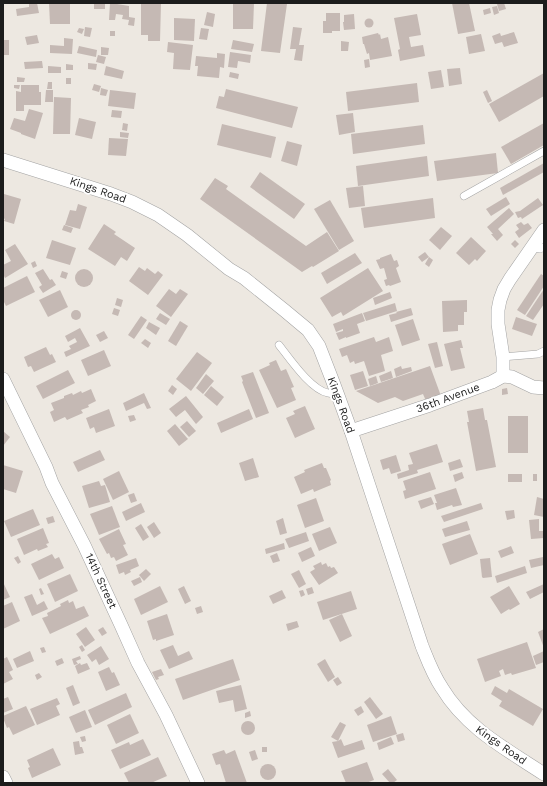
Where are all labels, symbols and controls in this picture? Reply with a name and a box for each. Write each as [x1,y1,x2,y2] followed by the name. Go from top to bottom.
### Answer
[68,174,128,206] street label: Kings Road
[325,375,357,435] street label: Kings Road
[414,380,482,416] street label: 36th Avenue
[83,551,120,611] street label: 14th Street
[473,723,529,767] street label: Kings Road

